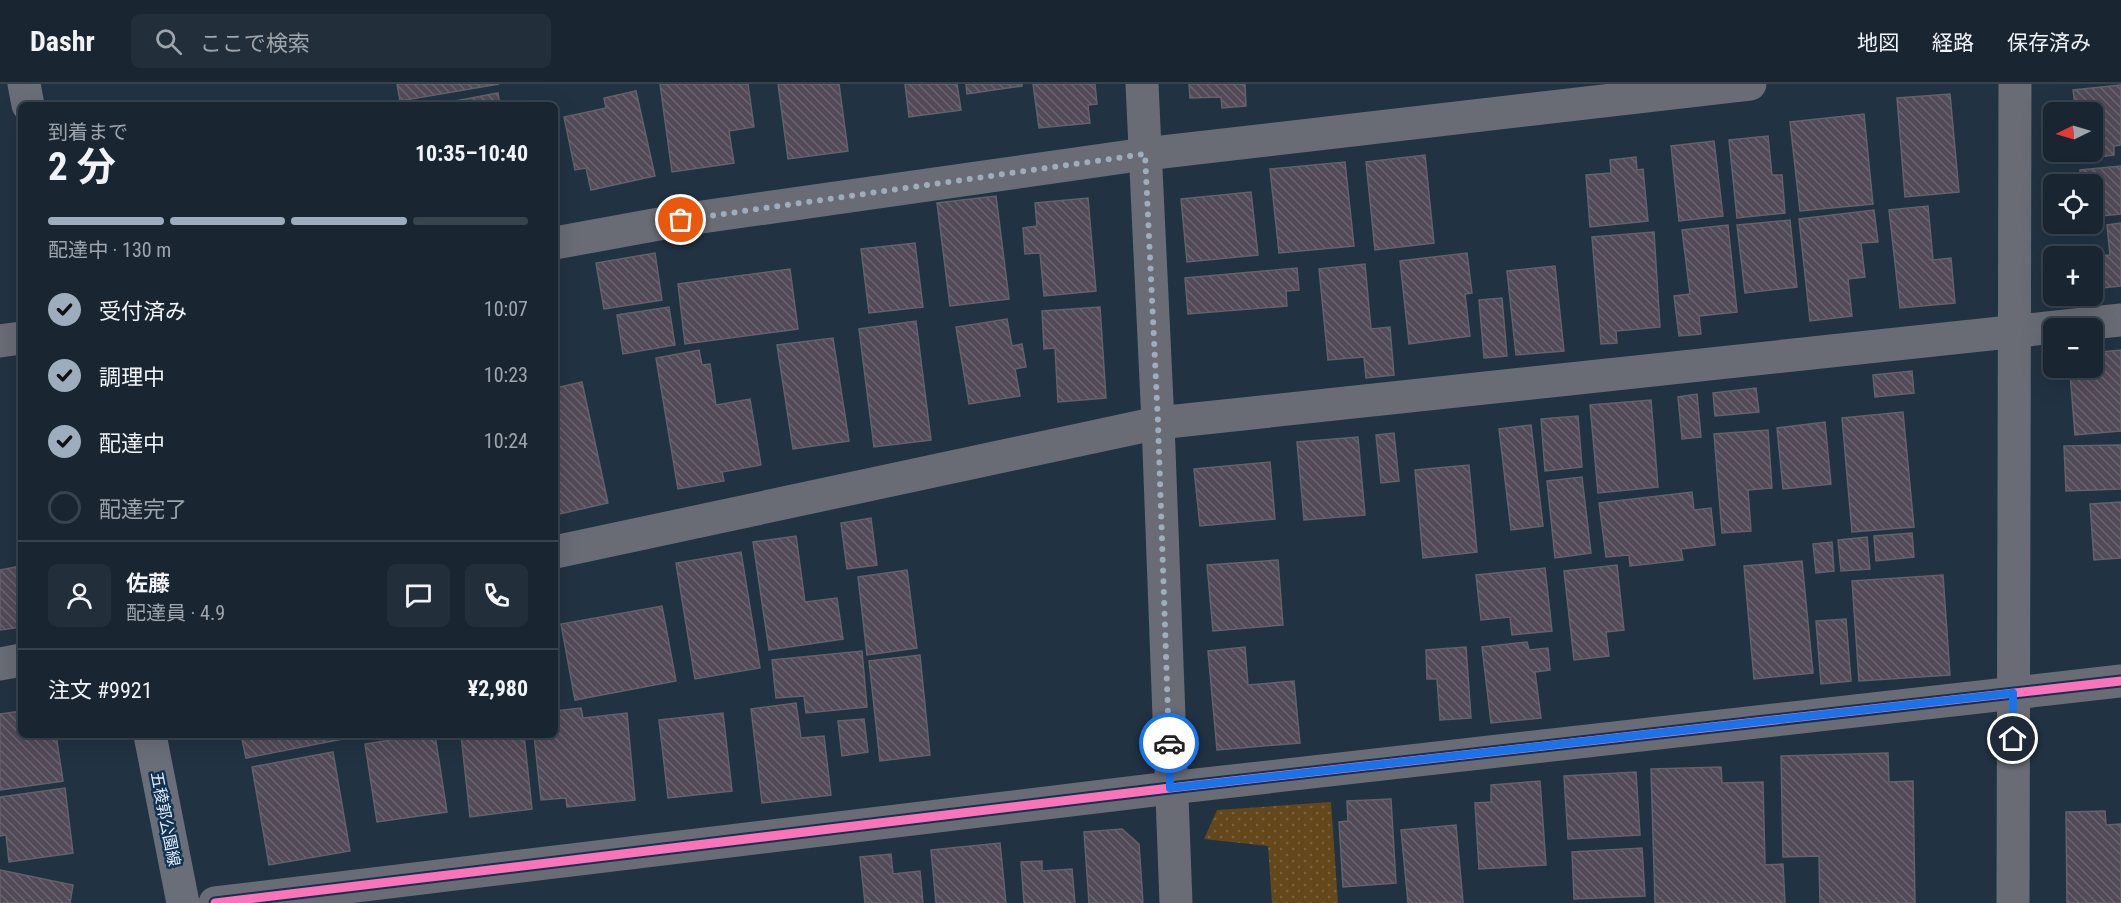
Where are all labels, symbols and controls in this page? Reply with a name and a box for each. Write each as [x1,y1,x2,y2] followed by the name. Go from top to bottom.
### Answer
[131,14,551,68] search box
[30,25,95,58] text: Dashr
[152,25,185,58] icon: search
[200,31,310,56] text: ここで検索
[1857,31,1899,55] text: 地図
[1932,31,1974,55] text: 経路
[2007,31,2091,55] text: 保存済み
[2043,102,2103,162] north arrow
[2043,102,2103,378] map controls
[48,120,128,144] text: 到着まで
[415,141,528,166] text: 10:35–10:40
[48,144,116,190] text: 2 分
[2043,174,2103,234] button: locate
[655,194,706,245] pin
[664,203,697,236] icon: bag
[48,238,171,262] text: 配達中 · 130 m
[2043,246,2103,306] button: +
[48,293,81,326] icon: check
[484,297,528,321] text: 10:07
[99,299,187,324] text: 受付済み
[2043,318,2103,378] button: −
[48,359,81,392] icon: check
[484,363,528,387] text: 10:23
[99,365,165,390] text: 調理中
[48,425,81,458] icon: check
[484,429,528,453] text: 10:24
[99,431,165,456] text: 配達中
[99,497,187,522] text: 配達完了
[48,564,111,627] button: person
[387,564,450,627] button: chat
[465,564,528,627] button: phone
[126,571,170,596] text: 佐藤
[126,601,225,625] text: 配達員 · 4.9
[468,676,528,701] text: ¥2,980
[48,678,153,703] text: 注文 #9921
[1139,713,1199,773] courier
[1987,713,2038,764] pin
[1996,722,2029,755] icon: home
[1153,727,1186,760] icon: car
[147,770,184,868] street label: 五稜郭公園線

